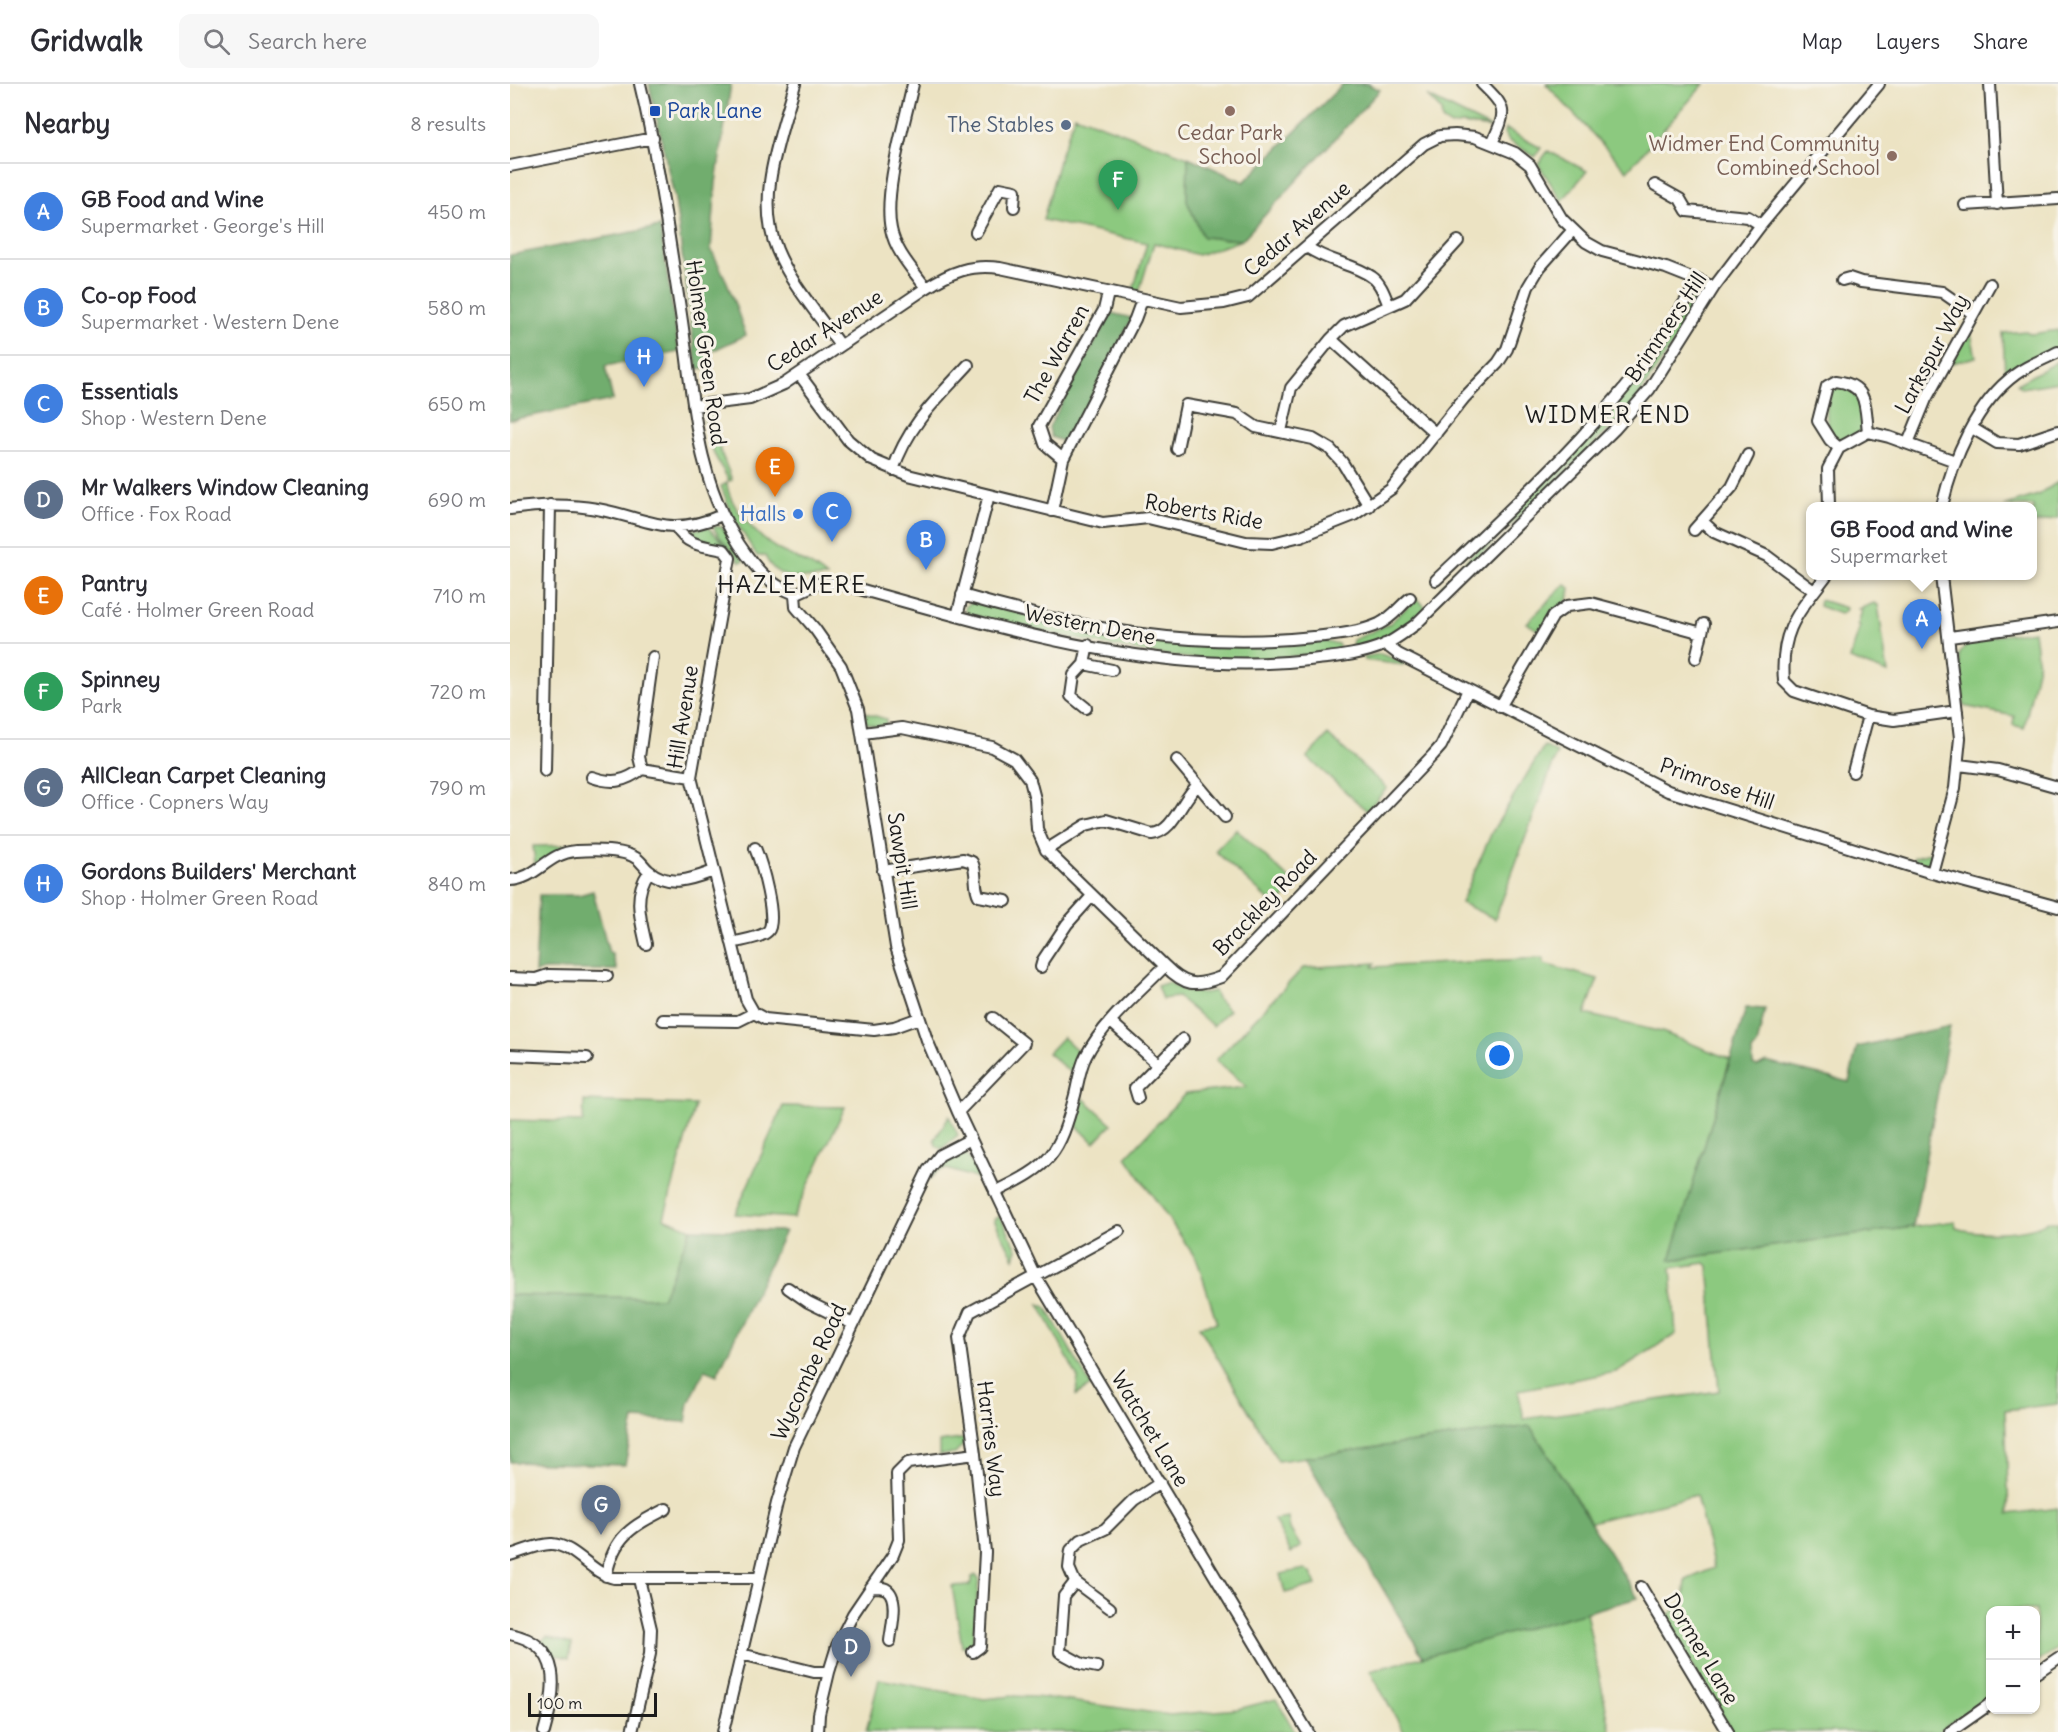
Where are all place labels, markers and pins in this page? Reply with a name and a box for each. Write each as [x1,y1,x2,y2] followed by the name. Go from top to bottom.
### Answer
[667,97,762,124] place label: Park Lane
[648,104,662,118] marker: Park Lane
[1223,104,1237,118] marker: Cedar Park School
[947,111,1054,138] place label: The Stables
[1059,118,1073,132] marker: The Stables
[1177,119,1283,170] place label: Cedar Park School
[1649,130,1880,181] place label: Widmer End Community Combined School
[1885,149,1899,163] marker: Widmer End Community Combined School
[1098,160,1138,210] pin: F
[624,338,664,387] pin: H
[756,448,794,497] pin: E
[812,492,852,542] pin: C
[740,500,786,527] place label: Halls
[791,507,805,521] marker: Halls
[906,520,946,570] pin: B
[1902,600,1942,649] pin: A
[582,1486,620,1535] pin: G
[832,1628,870,1677] pin: D

